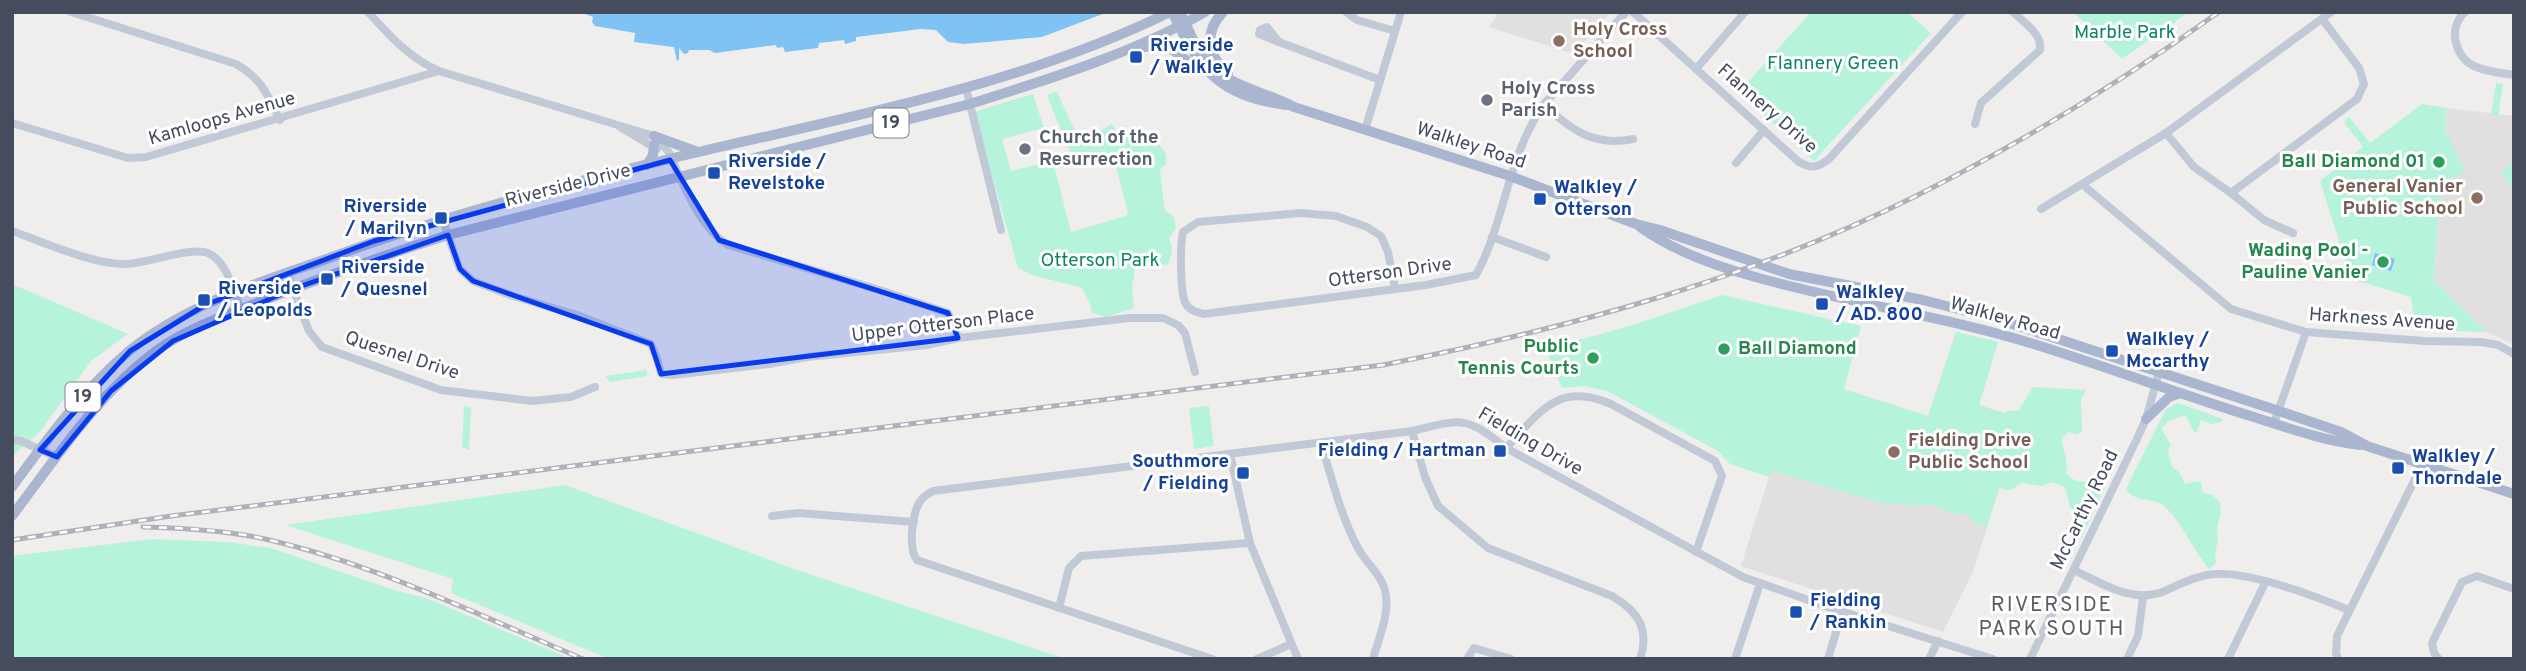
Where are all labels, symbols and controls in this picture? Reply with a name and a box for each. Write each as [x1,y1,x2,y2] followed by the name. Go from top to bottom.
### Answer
[1573,18,1667,64] place label: Holy Cross School
[2074,21,2176,45] park label: Marble Park
[1551,33,1567,49] marker: Holy Cross School
[1149,34,1234,80] place label: Riverside / Walkley
[1128,49,1144,65] marker: Riverside / Walkley
[1767,52,1899,76] park label: Flannery Green
[1712,59,1822,159] street label: Flannery Drive
[1501,77,1595,123] place label: Holy Cross Parish
[146,87,298,151] street label: Kamloops Avenue
[1479,92,1495,108] marker: Holy Cross Parish
[874,109,908,138] road number: 19
[1413,117,1529,175] street label: Walkley Road
[1039,126,1159,172] place label: Church of the Resurrection
[1017,141,1033,157] marker: Church of the Resurrection
[728,150,826,196] place label: Riverside / Revelstoke
[2281,150,2425,174] place label: Ball Diamond 01
[2431,154,2447,170] marker: Ball Diamond 01
[503,159,633,213] street label: Riverside Drive
[706,165,722,181] marker: Riverside / Revelstoke
[2332,175,2463,221] place label: General Vanier Public School
[1554,176,1637,222] place label: Walkley / Otterson
[2469,190,2485,206] marker: General Vanier Public School
[1532,191,1548,207] marker: Walkley / Otterson
[344,195,427,241] place label: Riverside / Marilyn
[433,210,449,226] marker: Riverside / Marilyn
[2241,239,2369,285] place label: Wading Pool - Pauline Vanier
[1041,249,1159,273] park label: Otterson Park
[1327,252,1453,294] street label: Otterson Drive
[2375,254,2391,270] marker: Wading Pool - Pauline Vanier
[340,256,428,302] place label: Riverside / Quesnel
[319,271,335,287] marker: Riverside / Quesnel
[217,277,313,323] place label: Riverside / Leopolds
[1835,281,1923,327] place label: Walkley / AD. 800
[196,292,212,308] marker: Riverside / Leopolds
[1947,292,2063,346] street label: Walkley Road
[1814,296,1830,312] marker: Walkley / AD. 800
[850,302,1036,348] street label: Upper Otterson Place
[2308,303,2456,337] street label: Harkness Avenue
[342,326,462,386] street label: Quesnel Drive
[2126,328,2210,374] place label: Walkley / Mccarthy
[1458,335,1579,381] place label: Public Tennis Courts
[1738,337,1857,361] place label: Ball Diamond
[1716,341,1732,357] marker: Ball Diamond
[2104,343,2120,359] marker: Walkley / Mccarthy
[1585,350,1601,366] marker: Public Tennis Courts
[66,382,100,412] road number: 19
[1473,402,1587,482] street label: Fielding Drive
[1908,429,2031,475] place label: Fielding Drive Public School
[1318,439,1486,463] place label: Fielding / Hartman
[1492,443,1508,459] marker: Fielding / Hartman
[1886,444,1902,460] marker: Fielding Drive Public School
[2412,445,2502,491] place label: Walkley / Thorndale
[2046,446,2124,574] street label: McCarthy Road
[1132,450,1229,496] place label: Southmore / Fielding
[2390,460,2406,476] marker: Walkley / Thorndale
[1235,465,1251,481] marker: Southmore / Fielding
[1809,589,1887,635] place label: Fielding / Rankin
[1979,592,2125,643] district label: RIVERSIDE PARK SOUTH
[1788,604,1804,620] marker: Fielding / Rankin

